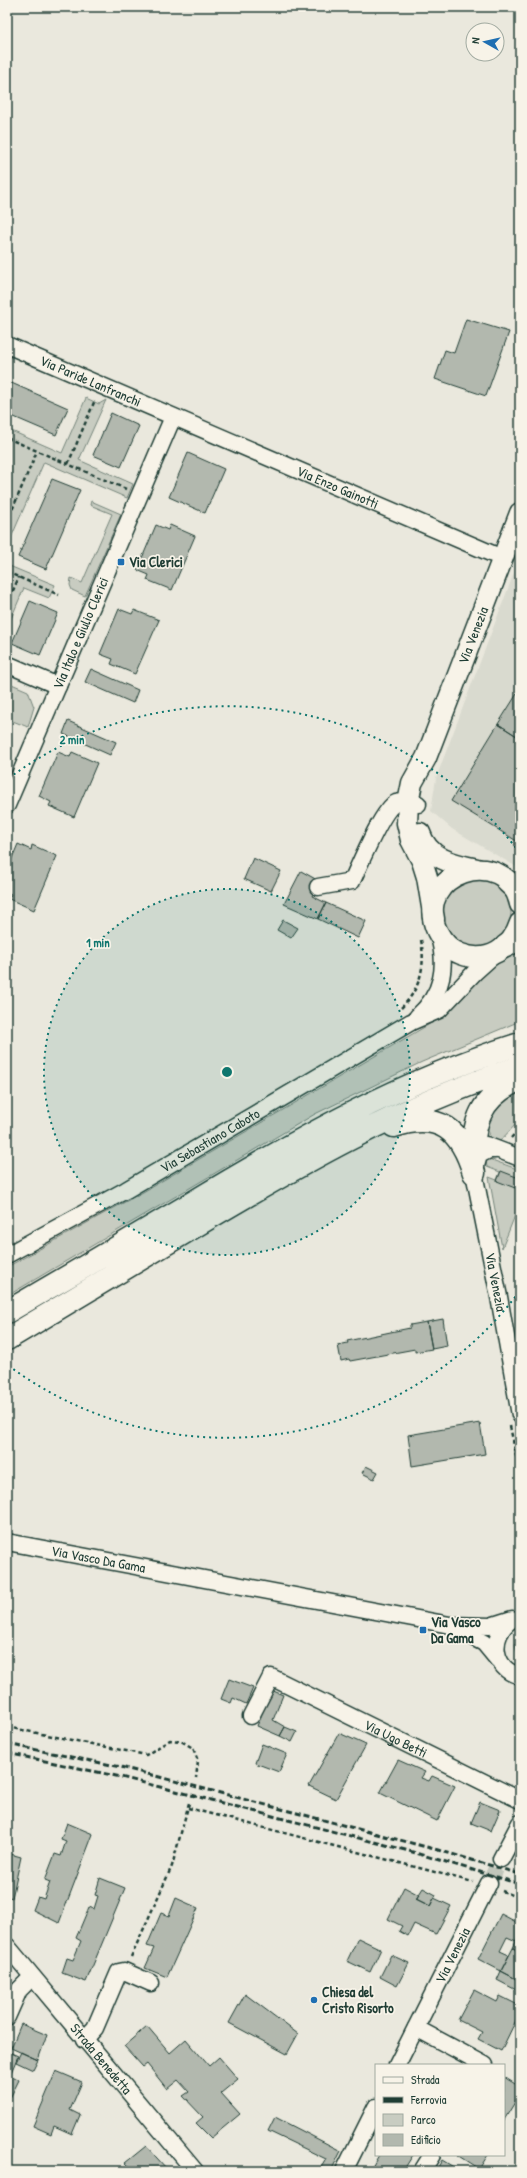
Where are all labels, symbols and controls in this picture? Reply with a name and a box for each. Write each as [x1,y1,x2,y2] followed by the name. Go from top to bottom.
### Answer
[465,22,505,62] north arrow
[468,37,482,44] text: N
[37,350,144,411] street label: Via Paride Lanfranchi
[294,461,382,513] street label: Via Enzo Gainotti
[129,552,183,571] place label: Via Clerici
[116,557,126,567] marker: Via Clerici
[48,574,112,692] street label: Via Italo e Giulio Clerici
[453,603,492,666] street label: Via Venezia
[60,731,85,748] text: 2 min
[86,934,110,951] text: 1 min
[220,1065,234,1079] centre of rings
[156,1103,263,1177] street label: Via Sebastiano Caboto
[481,1251,511,1313] street label: Via Venezia
[50,1541,148,1577] street label: Via Vasco Da Gama
[431,1612,481,1647] place label: Via Vasco Da Gama
[418,1625,428,1635] marker: Via Vasco Da Gama
[361,1715,431,1762] street label: Via Ugo Betti
[430,1924,474,1986] street label: Via Venezia
[322,1982,394,2017] place label: Chiesa del Cristo Risorto
[309,1995,319,2005] marker: Chiesa del Cristo Risorto
[66,2019,137,2098] street label: Strada Benedetta
[375,2064,505,2156] legend
[411,2071,440,2088] text: Strada
[410,2091,447,2108] text: Ferrovia
[411,2111,436,2128] text: Parco
[411,2131,441,2148] text: Edificio

